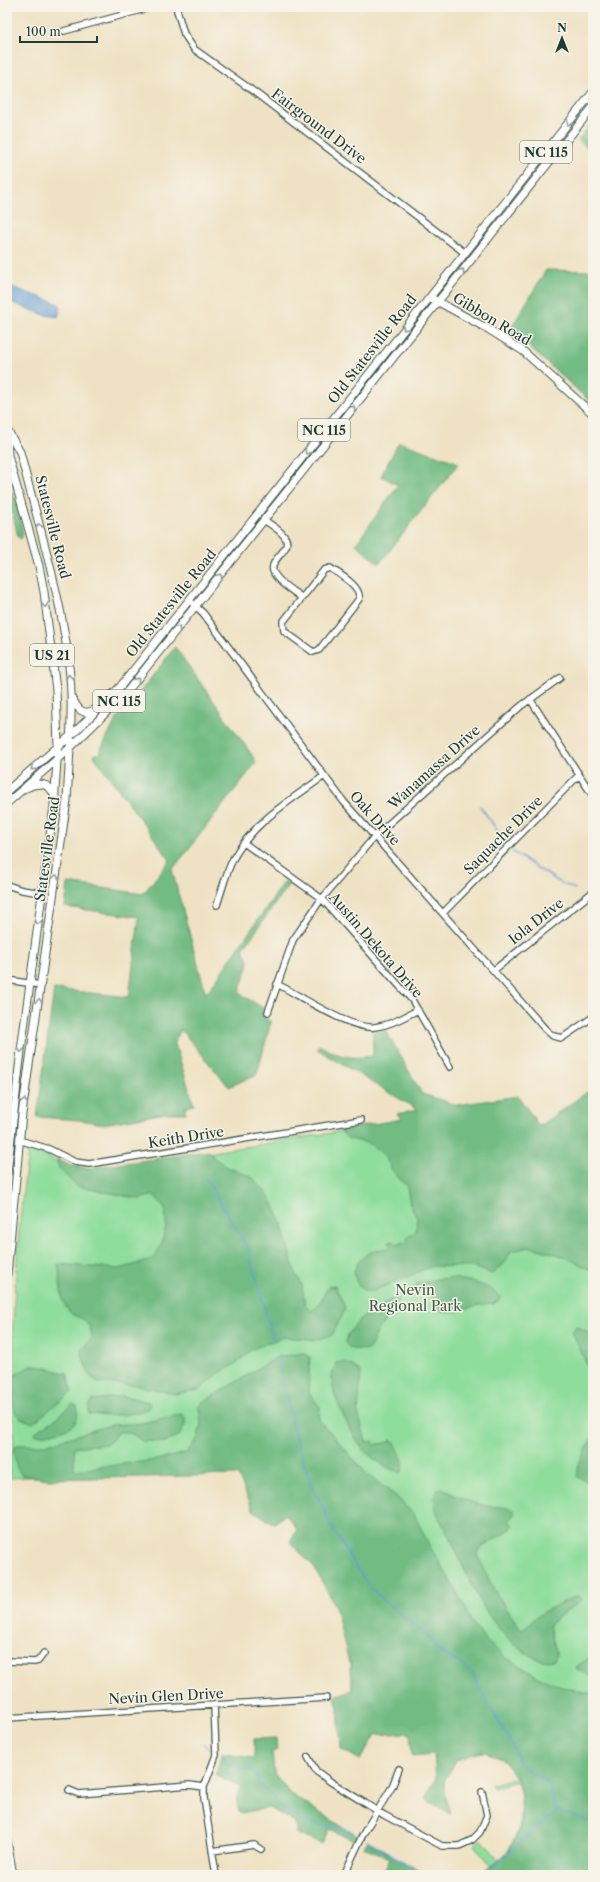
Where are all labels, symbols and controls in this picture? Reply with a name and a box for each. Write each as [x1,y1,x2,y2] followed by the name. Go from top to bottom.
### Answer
[20,18,97,44] scale bar
[542,18,582,58] north arrow
[557,21,567,35] text: N
[26,24,61,39] text: 100 m
[268,85,370,168] street label: Fairground Drive
[566,118,573,125] one-way arrow
[520,141,572,163] road number: NC 115
[457,268,464,276] one-way arrow
[450,289,535,350] street label: Gibbon Road
[324,290,421,407] street label: Old Statesville Road
[403,323,410,330] one-way arrow
[348,406,355,413] one-way arrow
[298,419,350,441] road number: NC 115
[305,447,312,454] one-way arrow
[31,473,75,581] street label: Statesville Road
[35,523,44,530] one-way arrow
[122,545,220,661] street label: Old Statesville Road
[215,574,222,581] one-way arrow
[40,602,49,608] one-way arrow
[174,625,181,633] one-way arrow
[30,644,74,666] road number: US 21
[65,674,74,680] one-way arrow
[132,677,139,684] one-way arrow
[93,690,145,712] road number: NC 115
[384,721,484,814] street label: Wanamassa Drive
[30,763,37,770] one-way arrow
[346,787,404,849] street label: Oak Drive
[460,792,546,878] street label: Saquache Drive
[31,795,63,903] street label: Statesville Road
[51,874,60,880] one-way arrow
[325,888,427,1002] street label: Austin Dekota Drive
[505,894,567,948] street label: Iola Drive
[34,918,43,925] one-way arrow
[34,998,43,1004] one-way arrow
[17,1047,26,1053] one-way arrow
[19,1098,28,1104] one-way arrow
[147,1122,225,1152] street label: Keith Drive
[369,1281,462,1315] park label: Nevin Regional Park
[108,1684,224,1708] street label: Nevin Glen Drive

